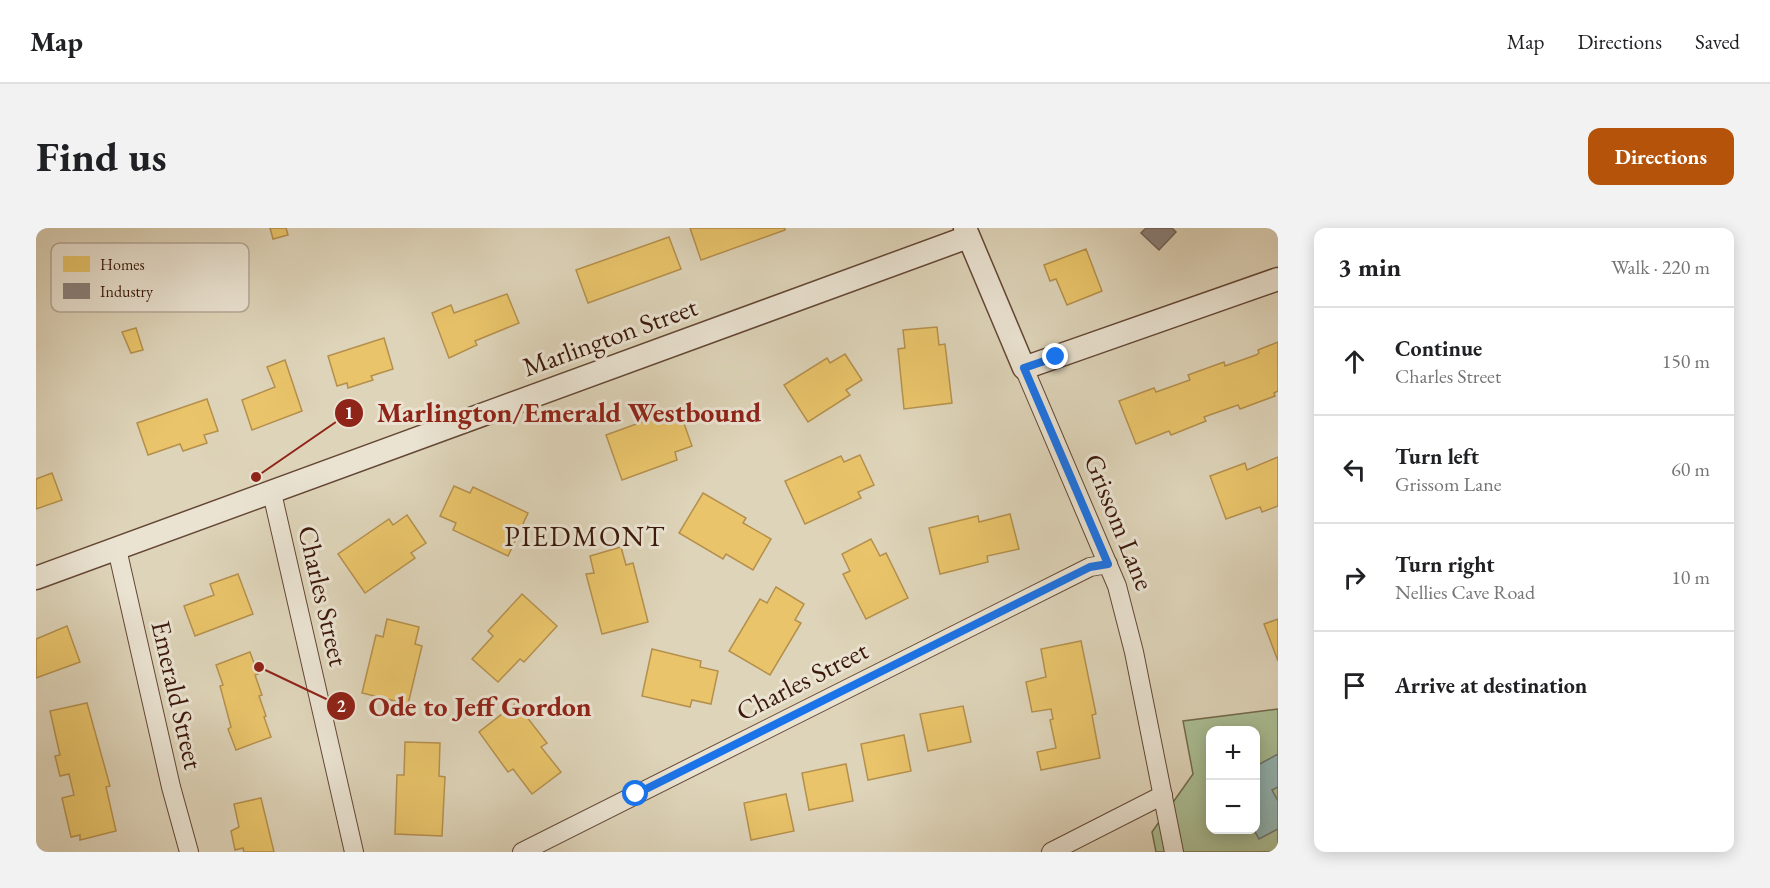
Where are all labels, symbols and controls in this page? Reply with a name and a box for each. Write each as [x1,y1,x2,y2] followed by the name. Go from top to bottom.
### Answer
[30,23,83,59] text: Map
[1507,28,1544,55] text: Map
[1577,28,1662,55] text: Directions
[1695,28,1740,55] text: Saved
[1588,128,1734,185] button: Directions
[36,129,167,184] text: Find us
[51,243,249,312] legend
[1338,250,1401,284] text: 3 min
[100,254,145,275] text: Homes
[1611,254,1710,280] text: Walk · 220 m
[100,281,154,302] text: Industry
[518,289,703,384] street label: Marlington Street
[1395,334,1482,363] text: Continue
[1042,343,1068,369] route end
[1338,345,1371,378] icon: ahead
[1662,348,1710,374] text: 150 m
[1395,363,1501,389] text: Charles Street
[334,390,773,436] callout: Marlington/Emerald Westbound
[377,394,762,430] text: Marlington/Emerald Westbound
[344,401,354,424] text: 1
[1395,442,1479,471] text: Turn left
[1076,449,1163,595] street label: Grissom Lane
[1338,453,1371,486] icon: left
[1671,456,1710,482] text: 60 m
[1395,471,1502,497] text: Grissom Lane
[504,518,666,554] district label: PIEDMONT
[290,522,357,670] street label: Charles Street
[1395,550,1494,579] text: Turn right
[1338,561,1371,594] icon: right
[1671,564,1710,590] text: 10 m
[1395,579,1535,605] text: Nellies Cave Road
[143,617,212,773] street label: Emerald Street
[730,632,874,729] street label: Charles Street
[1338,669,1371,702] icon: arrive
[1395,671,1587,700] text: Arrive at destination
[326,683,603,729] callout: Ode to Jeff Gordon
[368,688,592,724] text: Ode to Jeff Gordon
[336,694,346,717] text: 2
[1206,726,1260,834] map controls
[1206,726,1260,780] button: +
[622,780,648,806] route start
[1206,780,1260,834] button: −

